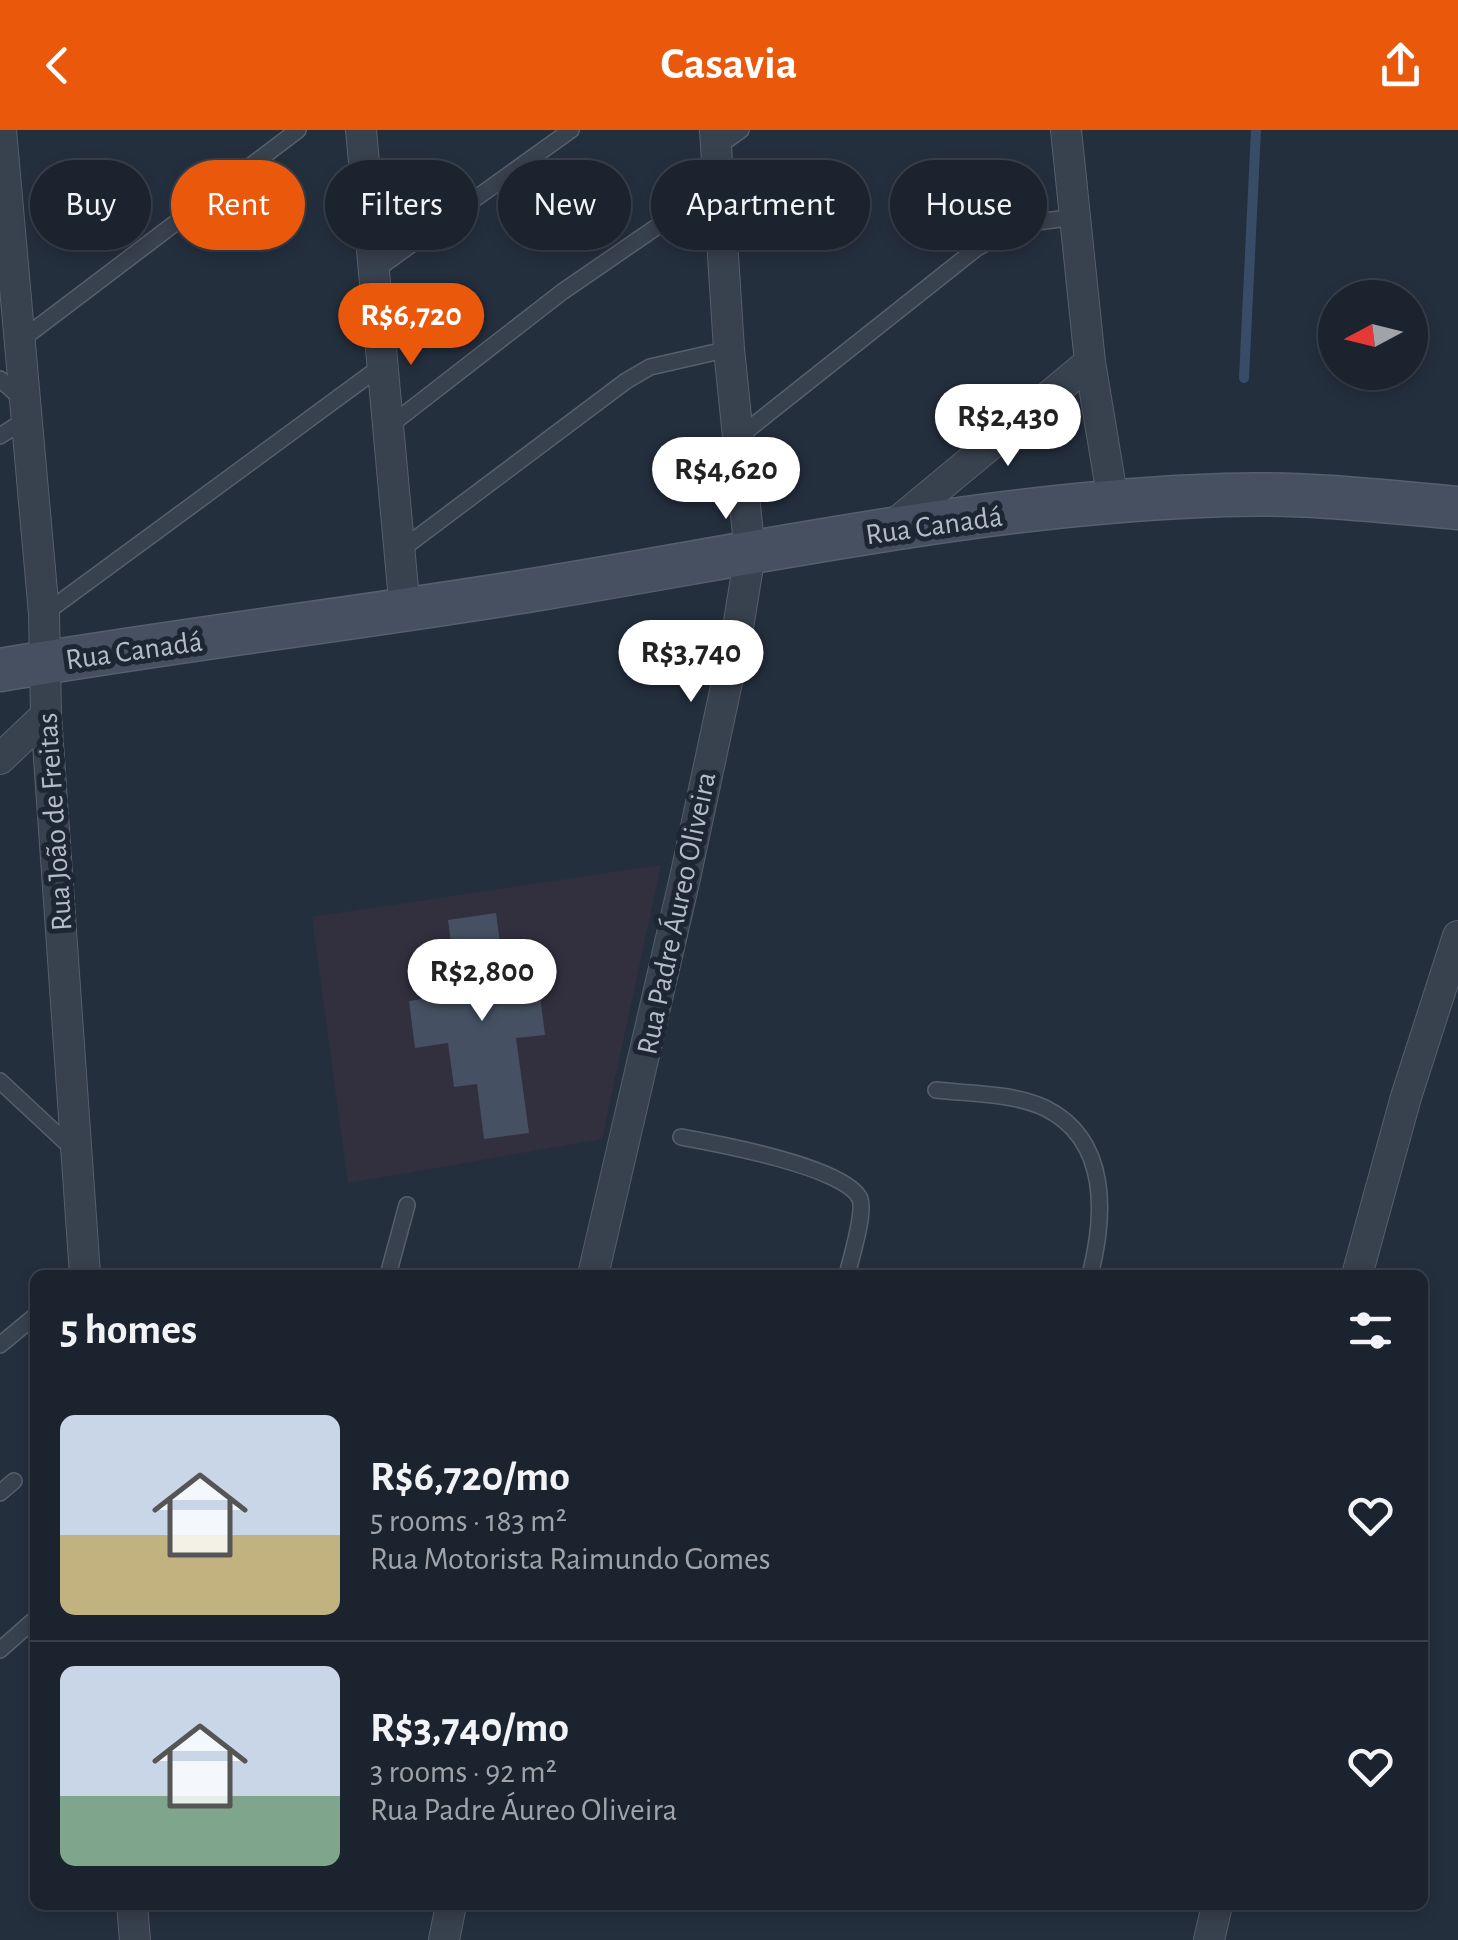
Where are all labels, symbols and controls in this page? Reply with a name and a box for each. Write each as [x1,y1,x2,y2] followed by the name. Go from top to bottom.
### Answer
[30,38,85,93] icon: back
[1373,38,1428,93] icon: share
[661,42,797,87] text: Casavia
[30,160,151,250] chip: Buy
[171,160,305,250] chip: Rent
[325,160,478,250] chip: Filters
[498,160,631,250] chip: New
[651,160,870,250] chip: Apartment
[890,160,1047,250] chip: House
[1318,280,1428,390] north arrow
[1318,280,1428,390] map controls
[319,283,503,368] pin: R$6,720
[360,299,462,331] text: R$6,720
[916,384,1100,469] pin: R$2,430
[957,400,1059,432] text: R$2,430
[634,437,818,522] pin: R$4,620
[674,453,778,485] text: R$4,620
[864,502,1005,550] street label: Rua Canadá
[599,620,783,705] pin: R$3,740
[64,627,205,675] street label: Rua Canadá
[641,636,742,668] text: R$3,740
[32,712,78,932] street label: Rua João de Freitas
[630,769,722,1057] street label: Rua Padre Áureo Oliveira
[390,939,574,1024] pin: R$2,800
[430,955,534,987] text: R$2,800
[1343,1303,1398,1358] icon: filters
[60,1309,197,1351] text: 5 homes
[140,1455,260,1575] icon: home
[370,1456,570,1498] text: R$6,720/mo
[1343,1488,1398,1543] icon: heart
[370,1505,567,1537] text: 5 rooms · 183 m²
[370,1543,771,1575] text: Rua Motorista Raimundo Gomes
[140,1706,260,1826] icon: home
[370,1707,569,1749] text: R$3,740/mo
[1343,1739,1398,1794] icon: heart
[370,1756,557,1788] text: 3 rooms · 92 m²
[370,1794,677,1826] text: Rua Padre Áureo Oliveira

